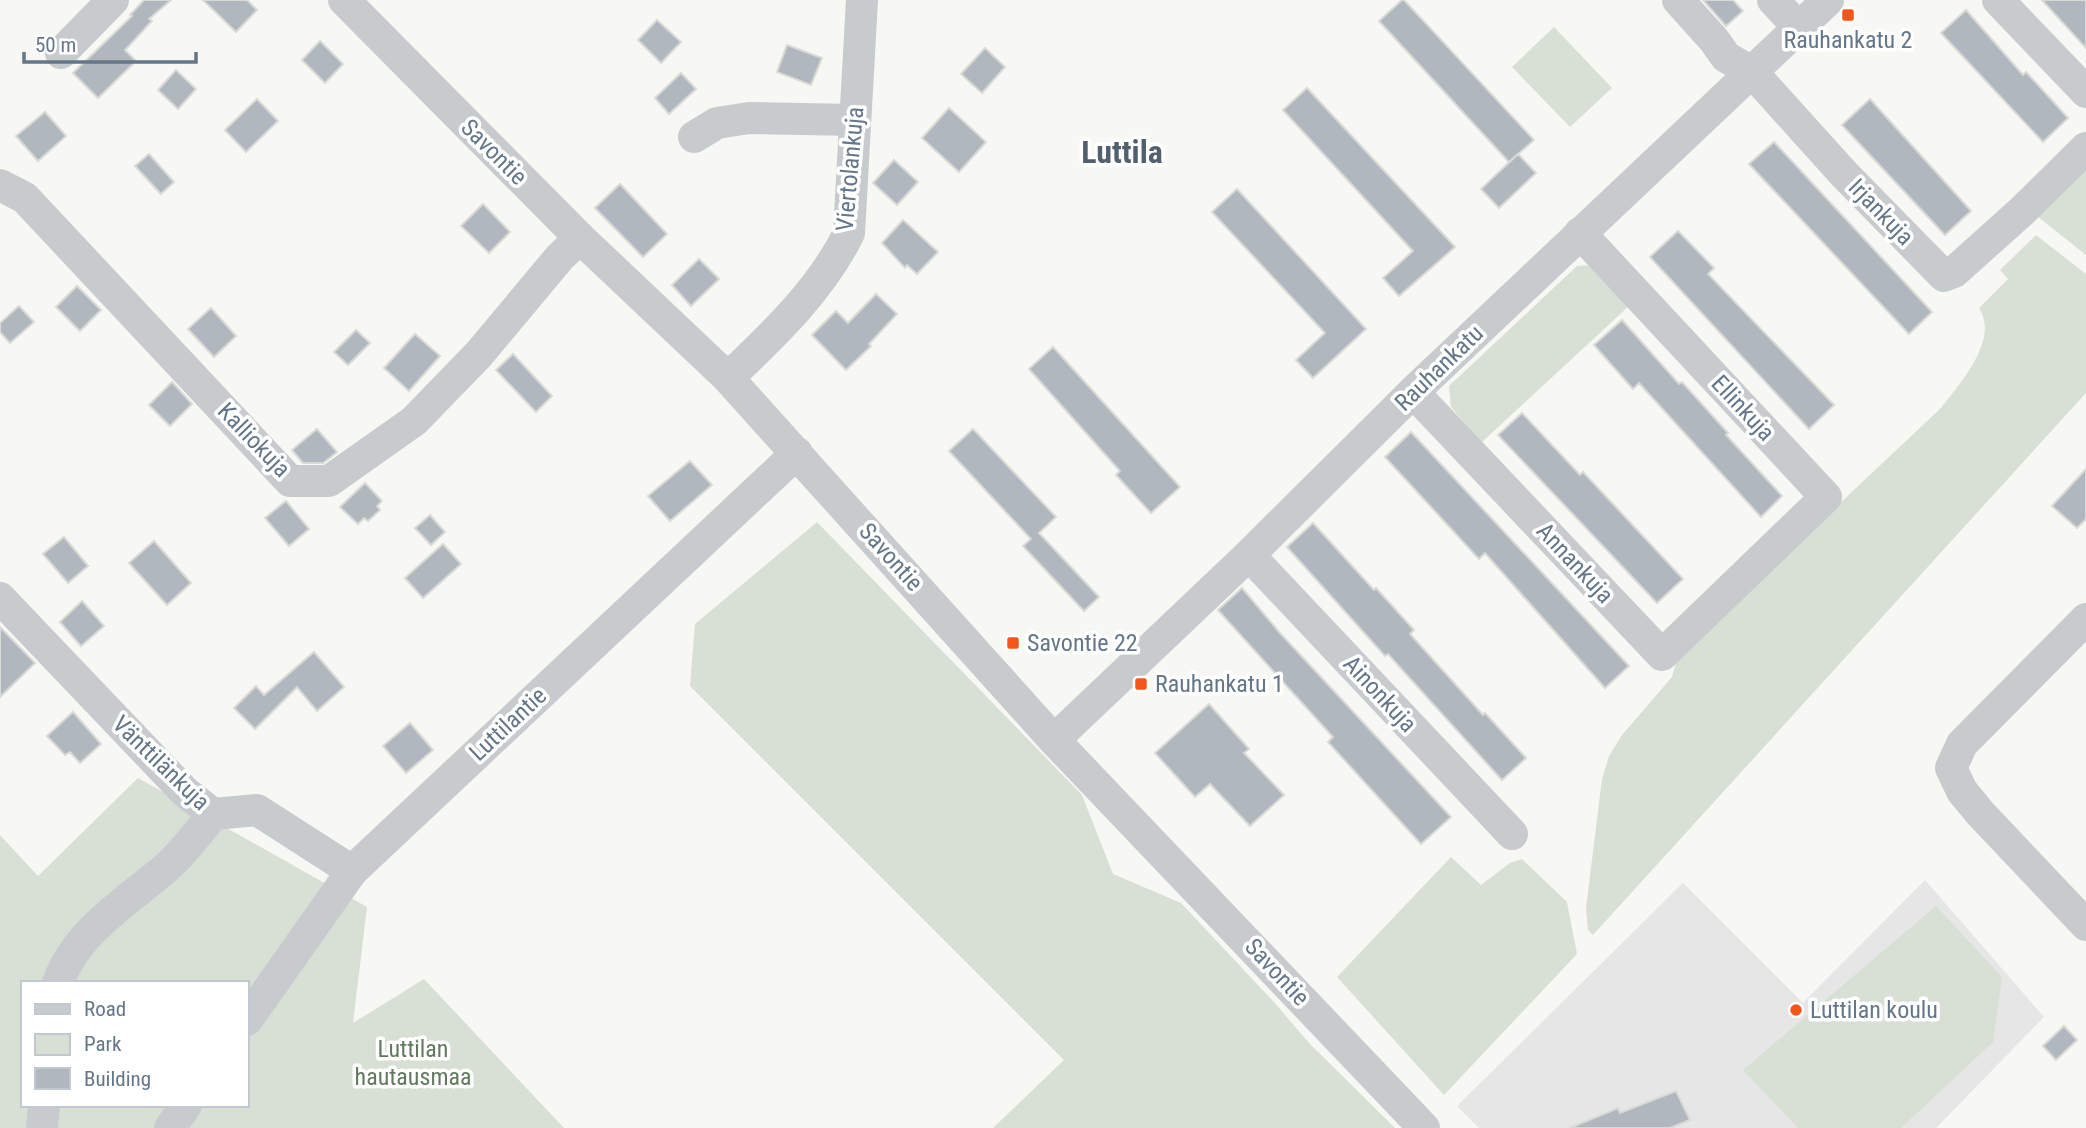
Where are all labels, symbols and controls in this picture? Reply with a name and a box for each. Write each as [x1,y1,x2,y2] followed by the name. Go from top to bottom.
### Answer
[1840,7,1856,23] marker: Rauhankatu 2
[24,21,196,65] scale bar
[1784,26,1912,54] place label: Rauhankatu 2
[35,33,76,57] text: 50 m
[831,106,869,232] street label: Viertolankuja
[455,113,533,191] street label: Savontie
[1081,133,1163,171] district label: Luttila
[1843,173,1919,251] street label: Irjankuja
[1389,319,1489,417] street label: Rauhankatu
[1706,369,1780,447] street label: Ellinkuja
[212,397,296,483] street label: Kalliokuja
[853,517,929,597] street label: Savontie
[1531,517,1619,609] street label: Annankuja
[1027,629,1138,657] place label: Savontie 22
[1005,635,1021,651] marker: Savontie 22
[1338,650,1422,738] street label: Ainonkuja
[1155,670,1284,698] place label: Rauhankatu 1
[1133,676,1149,692] marker: Rauhankatu 1
[464,681,552,767] street label: Luttilantie
[107,710,215,816] street label: Vänttilänkuja
[1239,933,1315,1011] street label: Savontie
[21,981,248,1107] legend
[1810,996,1938,1024] place label: Luttilan koulu
[84,997,126,1021] text: Road
[1788,1002,1804,1018] marker: Luttilan koulu
[84,1032,122,1056] text: Park
[355,1035,471,1091] park label: Luttilan hautausmaa
[84,1067,151,1091] text: Building

